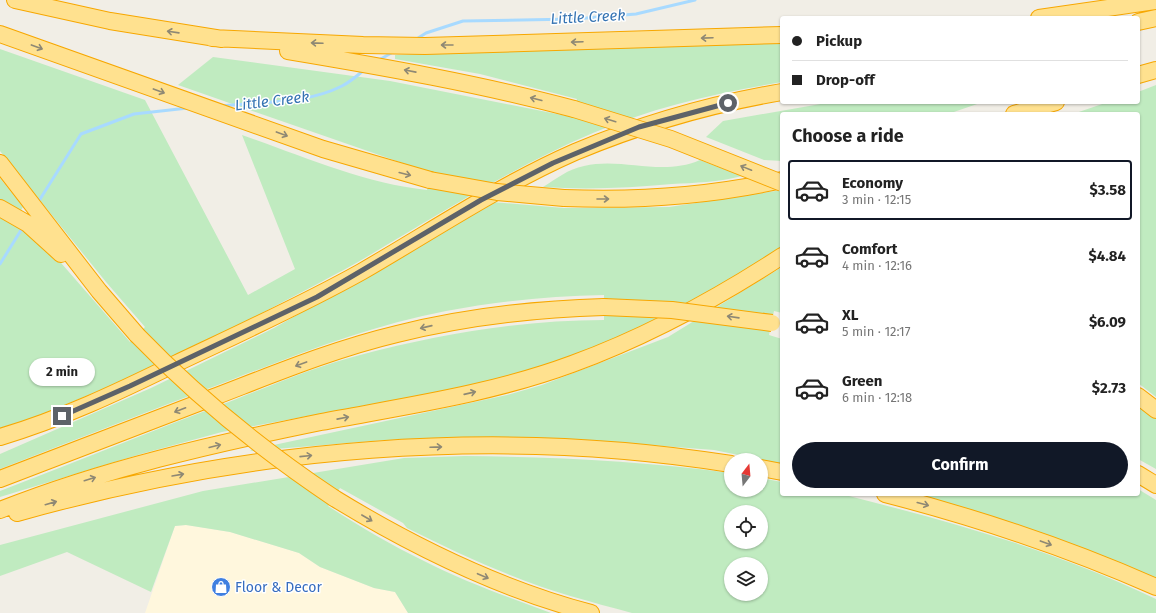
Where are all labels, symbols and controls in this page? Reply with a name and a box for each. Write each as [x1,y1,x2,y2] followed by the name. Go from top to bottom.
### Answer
[550,6,626,28] water label: Little Creek
[167,28,180,36] one-way arrow
[816,32,862,50] text: Pickup
[701,34,714,41] one-way arrow
[571,38,584,46] one-way arrow
[311,40,324,47] one-way arrow
[441,42,454,49] one-way arrow
[30,44,42,52] one-way arrow
[403,67,416,75] one-way arrow
[816,71,875,89] text: Drop-off
[153,88,166,95] one-way arrow
[234,88,310,114] water label: Little Creek
[719,94,737,112] route start
[530,95,543,102] one-way arrow
[604,116,617,123] one-way arrow
[792,125,904,147] text: Choose a ride
[275,131,287,139] one-way arrow
[741,164,753,171] one-way arrow
[399,171,412,179] one-way arrow
[794,172,830,208] icon: car
[842,174,903,192] text: Economy
[1089,181,1126,199] text: $3.58
[842,192,911,207] text: 3 min · 12:15
[596,195,609,203] one-way arrow
[794,238,830,274] icon: car
[842,240,898,258] text: Comfort
[1088,247,1126,265] text: $4.84
[842,258,912,273] text: 4 min · 12:16
[794,304,830,340] icon: car
[842,306,858,324] text: XL
[727,313,740,321] one-way arrow
[1089,313,1126,331] text: $6.09
[420,324,433,332] one-way arrow
[842,324,910,339] text: 5 min · 12:17
[29,358,95,386] callout: 2 min
[296,360,308,368] one-way arrow
[46,364,78,379] text: 2 min
[794,370,830,406] icon: car
[842,372,882,390] text: Green
[1092,379,1126,397] text: $2.73
[463,388,476,396] one-way arrow
[842,390,912,405] text: 6 min · 12:18
[174,406,186,414] one-way arrow
[53,407,71,425] route end
[336,414,349,422] one-way arrow
[209,441,222,449] one-way arrow
[792,442,1128,488] button: Confirm
[429,443,442,450] one-way arrow
[299,452,312,459] one-way arrow
[724,453,768,497] north arrow
[724,453,768,601] map controls
[171,471,184,479] one-way arrow
[83,475,96,482] one-way arrow
[44,499,57,506] one-way arrow
[916,500,929,508] one-way arrow
[724,505,768,549] button: locate
[361,515,373,522] one-way arrow
[1040,539,1052,547] one-way arrow
[724,557,768,601] button: layers
[477,572,489,580] one-way arrow
[210,576,232,598] shop icon: Floor & Decor
[235,579,322,596] place label: Floor & Decor

